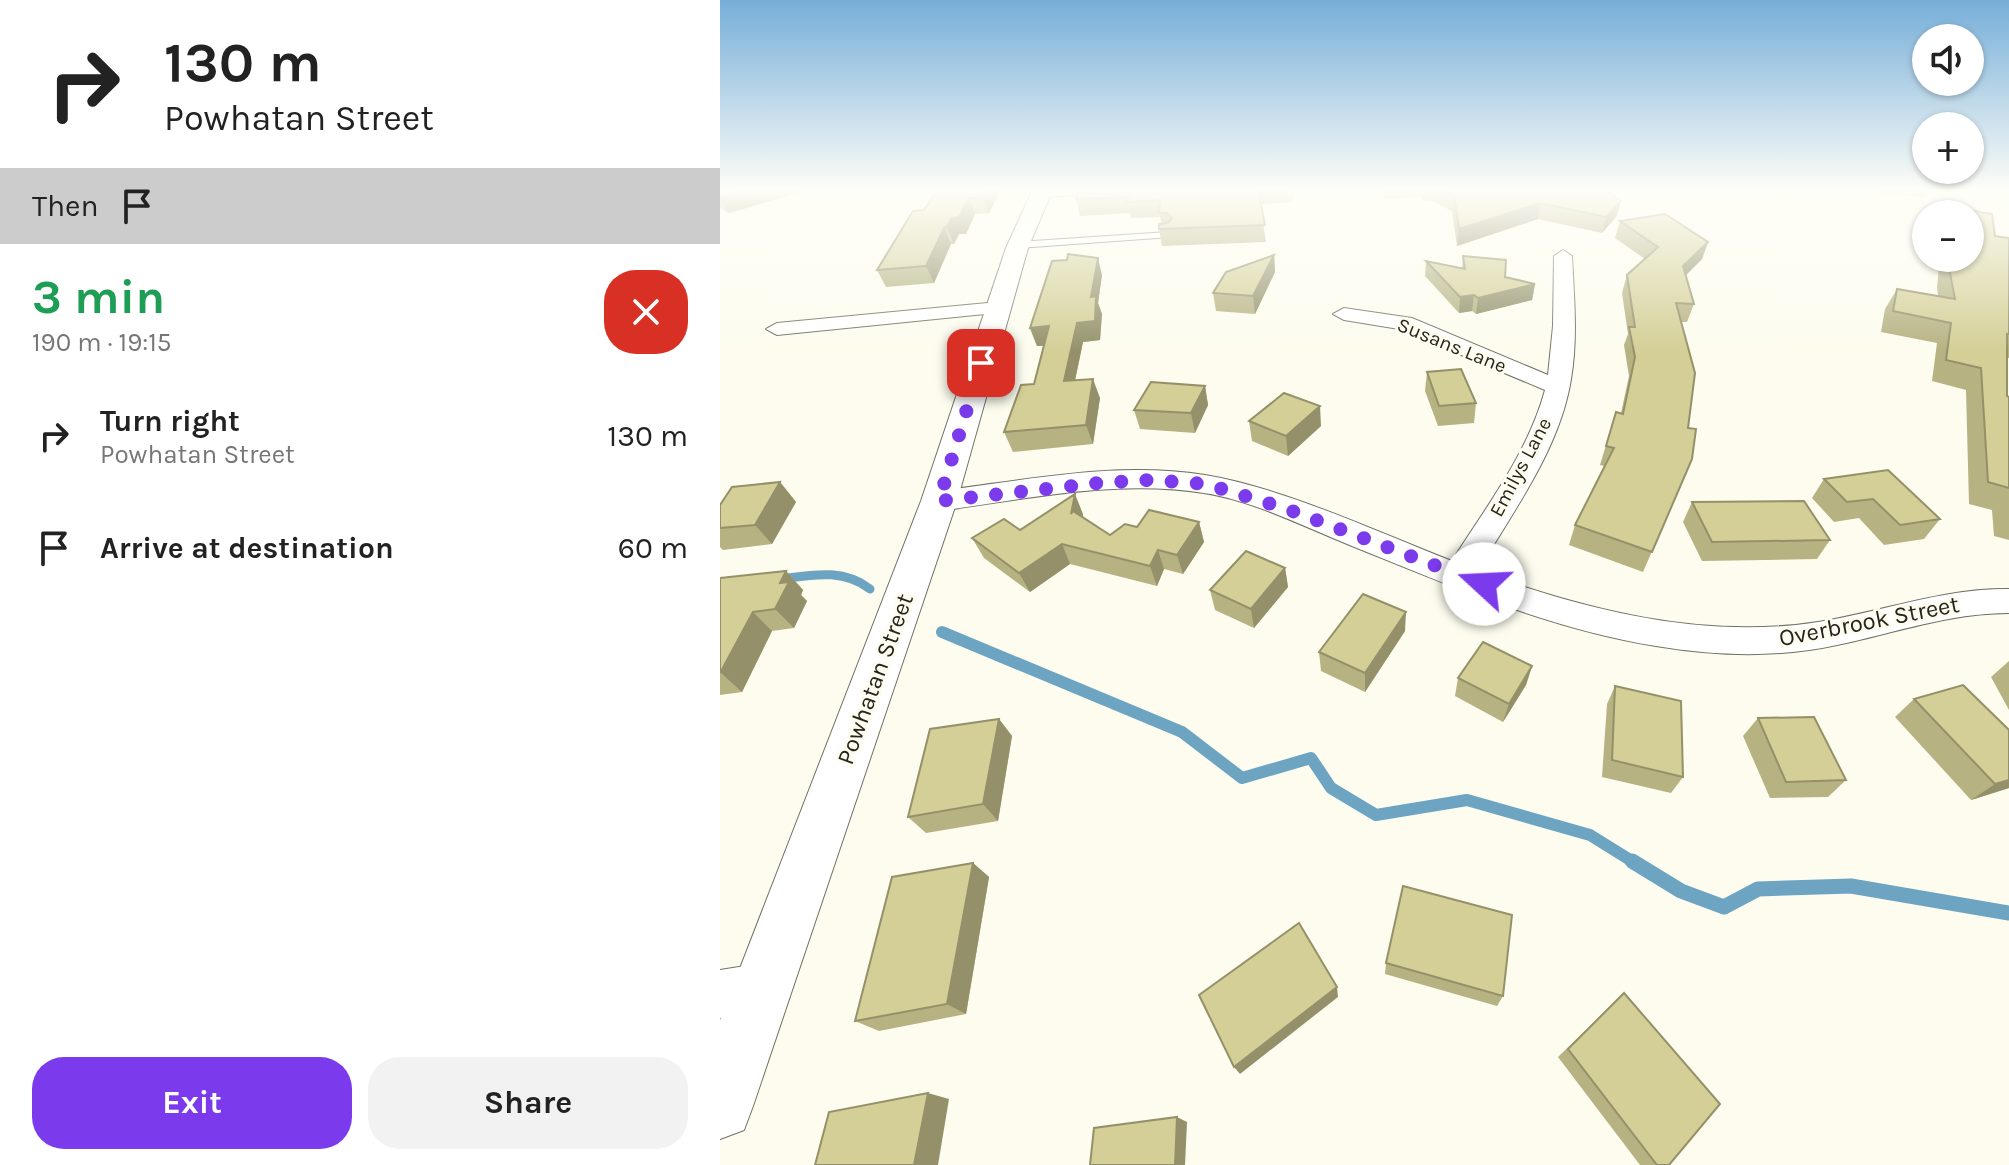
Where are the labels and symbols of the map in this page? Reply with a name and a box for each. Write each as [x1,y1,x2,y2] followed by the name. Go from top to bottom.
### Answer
[1394,313,1510,378] street label: Susans Lane
[947,329,1015,397] pin
[1485,414,1556,521] street label: Emilys Lane
[1442,542,1526,626] position arrow
[831,590,919,768] street label: Powhatan Street
[1777,590,1961,652] street label: Overbrook Street

